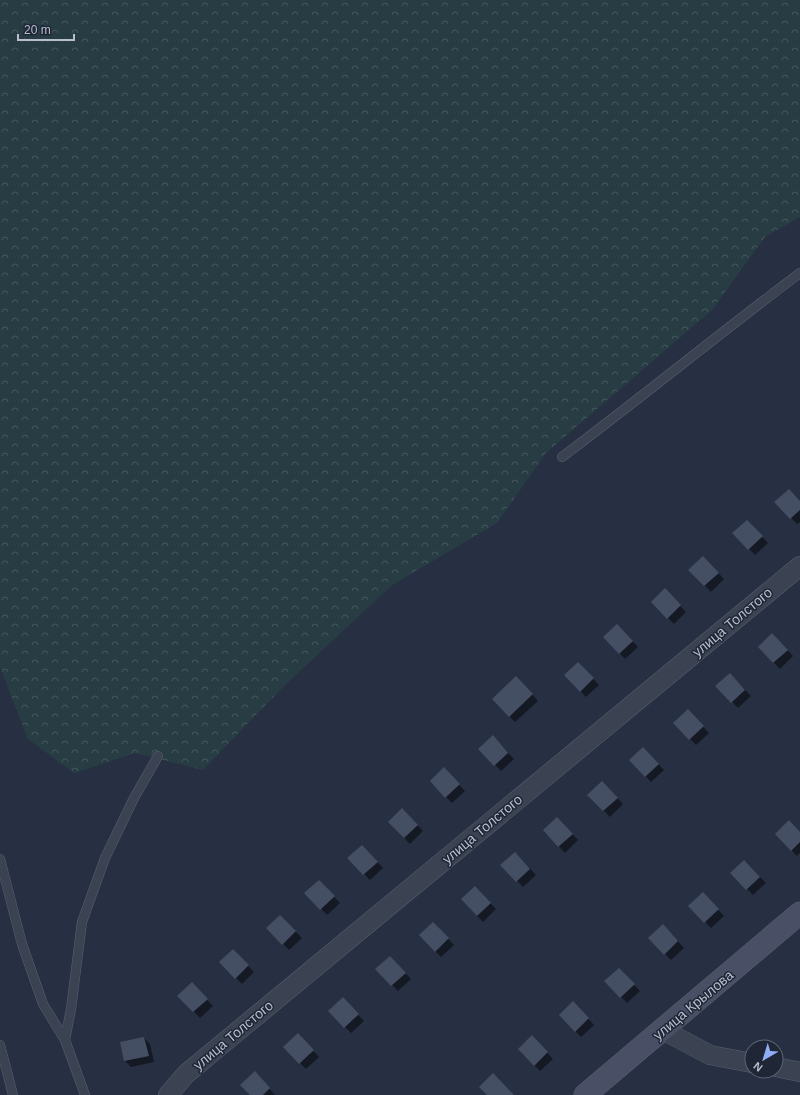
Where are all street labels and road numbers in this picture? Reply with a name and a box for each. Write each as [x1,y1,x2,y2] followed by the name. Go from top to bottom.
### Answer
[689,584,775,660] street label: улица Толстого
[439,791,525,867] street label: улица Толстого
[650,967,736,1043] street label: улица Крылова
[190,997,276,1073] street label: улица Толстого

